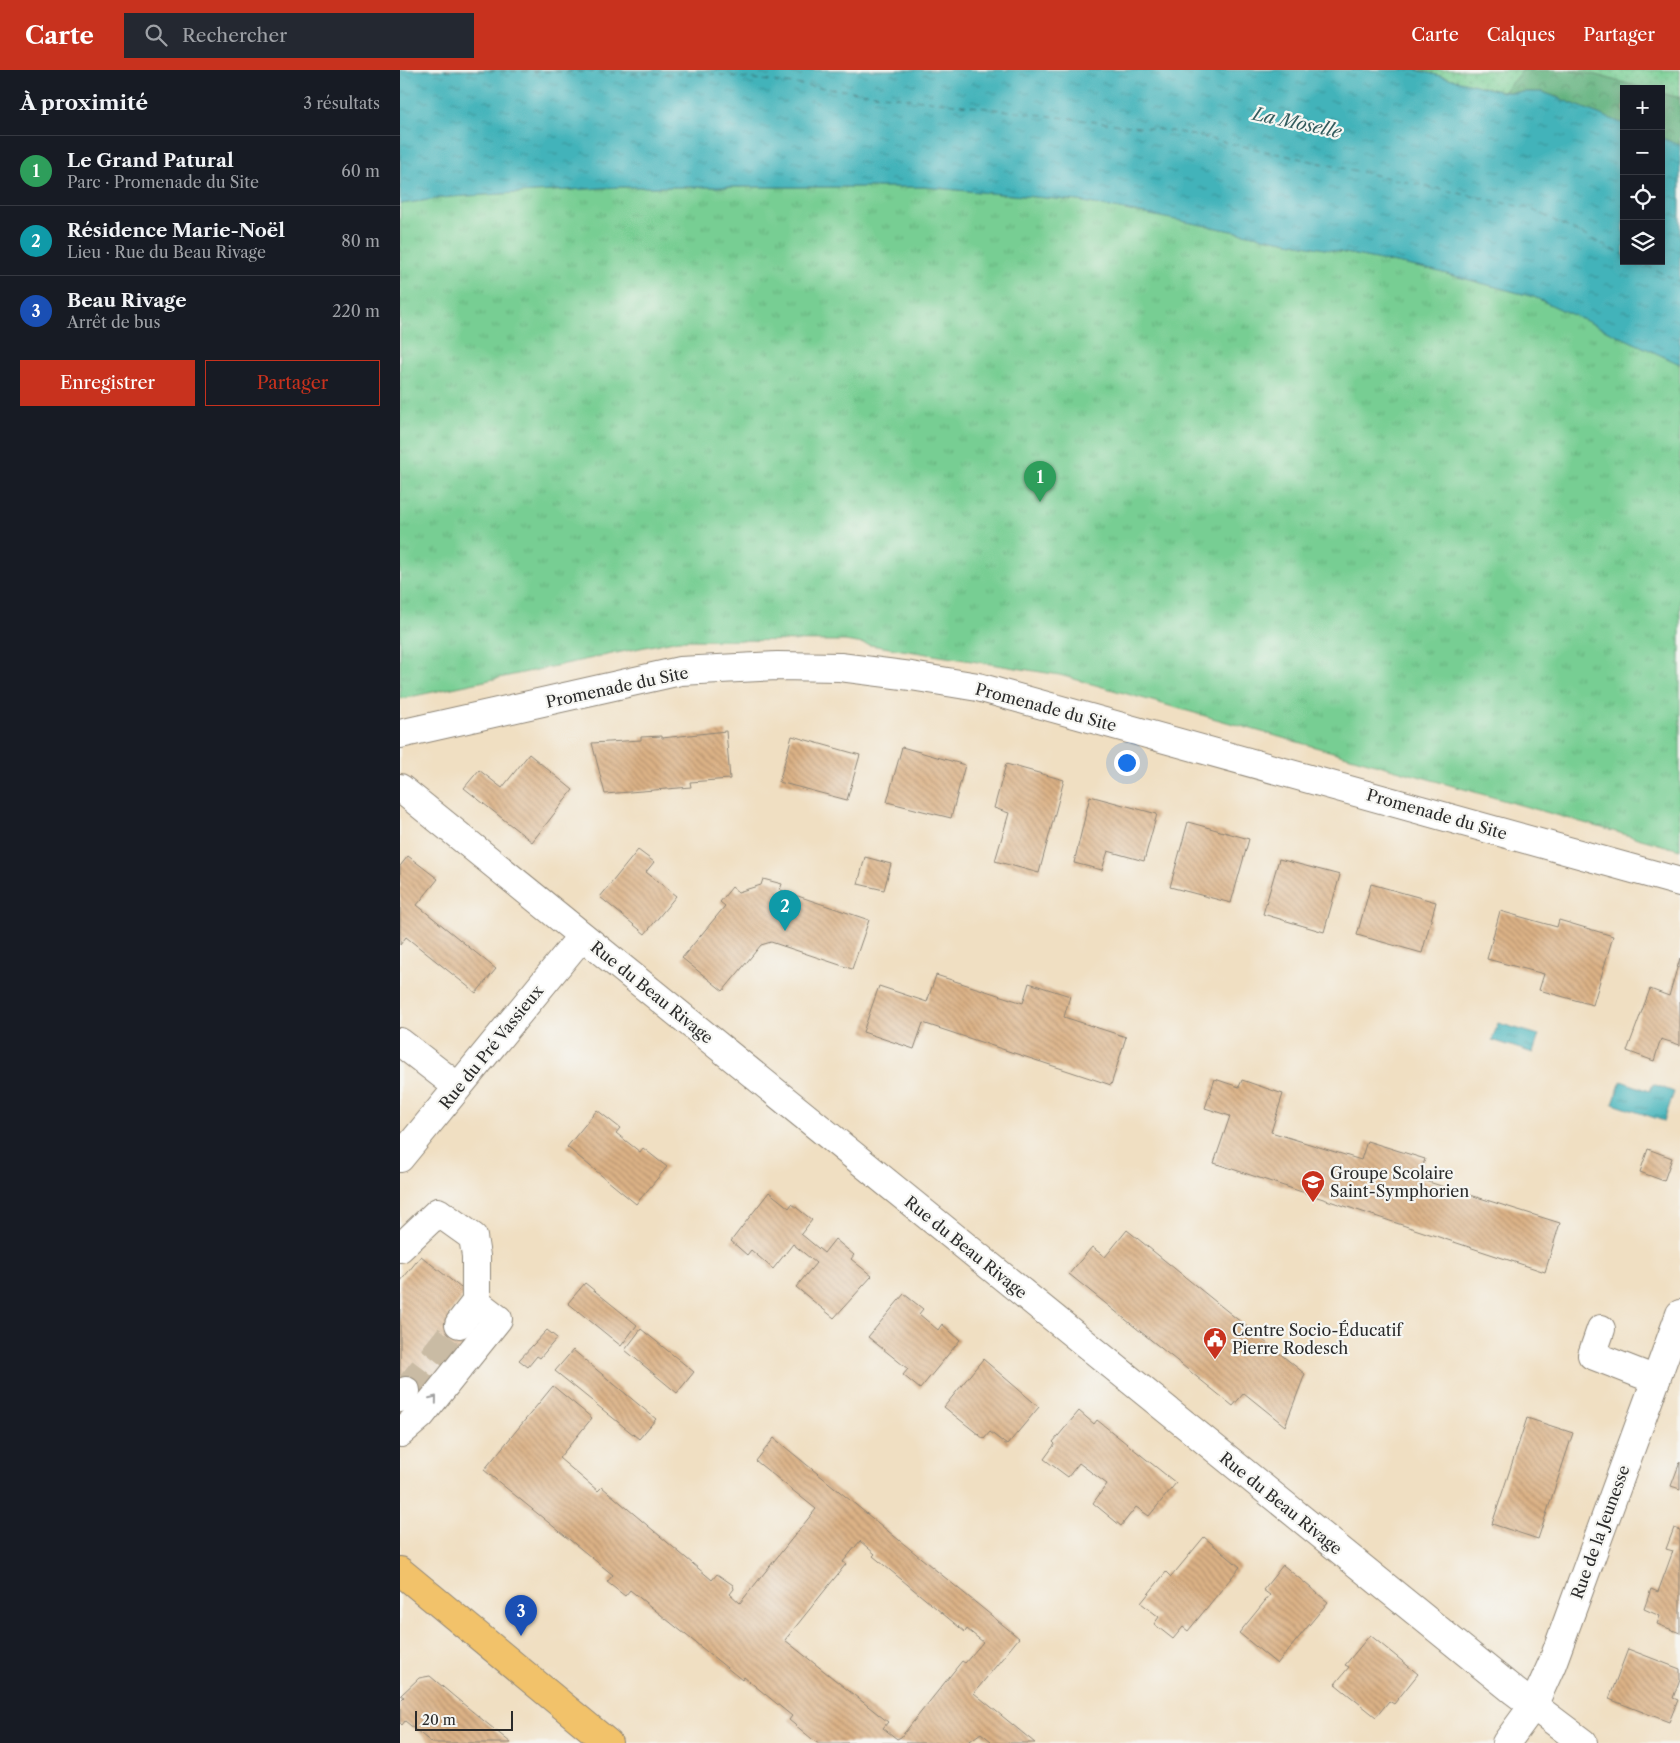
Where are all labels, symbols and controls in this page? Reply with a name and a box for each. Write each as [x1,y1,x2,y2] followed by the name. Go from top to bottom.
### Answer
[124,13,474,58] search box
[25,21,94,50] text: Carte
[142,21,170,49] icon: search
[182,24,287,47] text: Rechercher
[1411,24,1459,46] text: Carte
[1487,24,1555,46] text: Calques
[1583,24,1655,46] text: Partager
[1620,85,1665,265] map controls
[1620,85,1665,130] button: +
[20,90,148,115] text: À proximité
[303,93,380,113] text: 3 résultats
[1249,102,1345,143] water label: La Moselle
[1620,130,1665,175] button: −
[67,149,234,172] text: Le Grand Patural
[32,161,40,181] text: 1
[341,161,380,181] text: 60 m
[67,172,259,192] text: Parc · Promenade du Site
[1620,175,1665,220] button: locate
[67,219,285,242] text: Résidence Marie-Noël
[1620,220,1665,265] button: layers
[31,231,41,251] text: 2
[341,231,380,251] text: 80 m
[67,242,266,262] text: Lieu · Rue du Beau Rivage
[67,289,187,312] text: Beau Rivage
[31,301,41,321] text: 3
[332,301,380,321] text: 220 m
[67,312,160,332] text: Arrêt de bus
[20,360,195,406] button: Enregistrer
[205,360,380,406] button: Partager
[1024,461,1056,502] pin: 1
[544,662,690,712] street label: Promenade du Site
[973,679,1119,735] street label: Promenade du Site
[1114,750,1140,776] your location
[1364,784,1510,844] street label: Promenade du Site
[769,890,801,931] pin: 2
[587,936,717,1048] street label: Rue du Beau Rivage
[435,980,548,1113] street label: Rue du Pré Vassieux
[1330,1163,1469,1201] place label: Groupe Scolaire Saint-Symphorien
[1300,1169,1326,1203] school or university icon: Groupe Scolaire Saint-Symphorien
[901,1191,1031,1303] street label: Rue du Beau Rivage
[1232,1320,1404,1358] place label: Centre Socio-Éducatif Pierre Rodesch
[1202,1326,1228,1360] public building icon: Centre Socio-Éducatif Pierre Rodesch
[428,1395,437,1404] one-way arrow
[1216,1447,1346,1559] street label: Rue du Beau Rivage
[1566,1462,1634,1602] street label: Rue de la Jeunesse
[505,1595,537,1636] pin: 3
[415,1708,512,1731] scale bar
[422,1711,456,1729] text: 20 m

